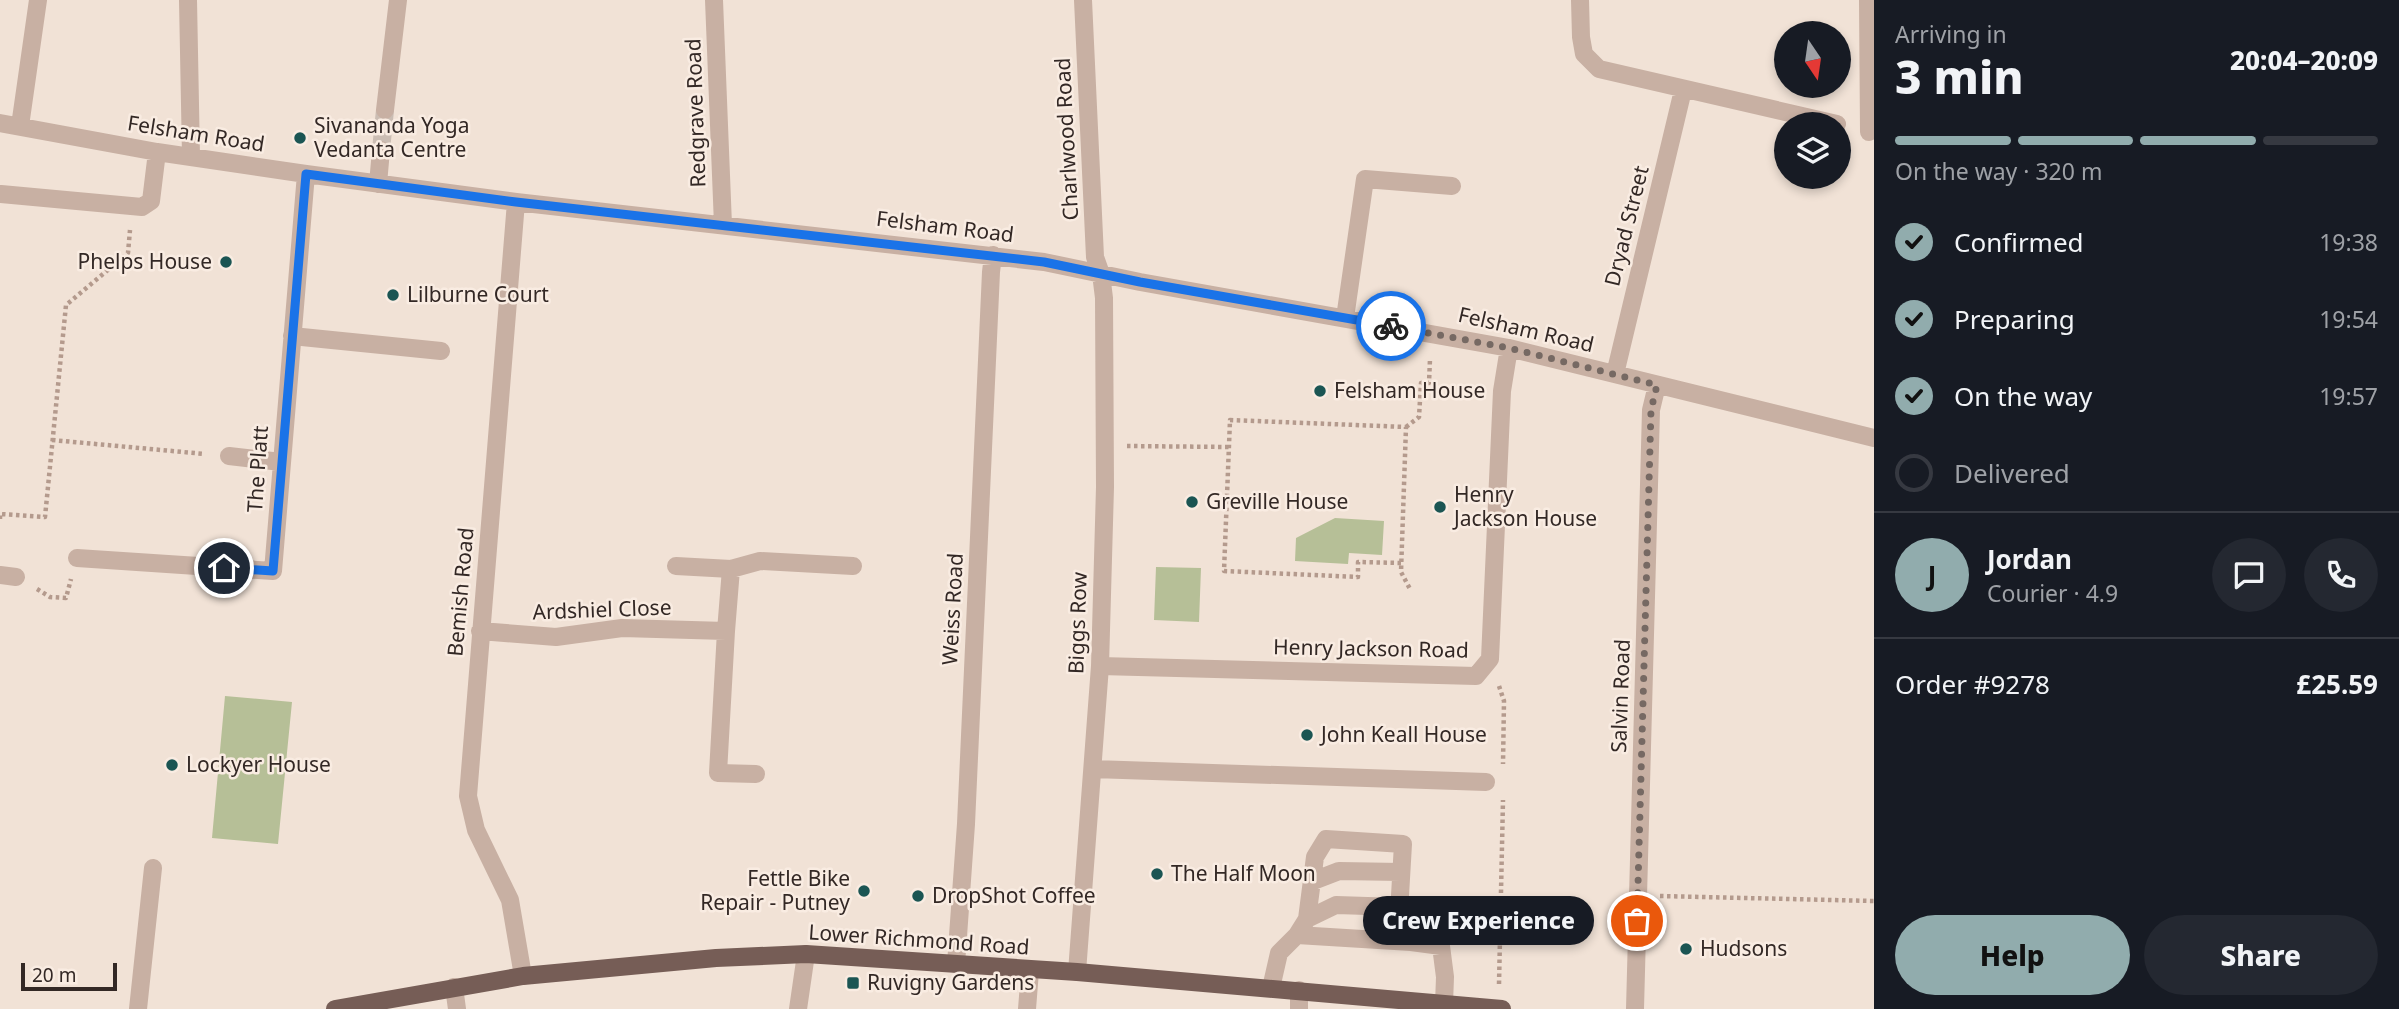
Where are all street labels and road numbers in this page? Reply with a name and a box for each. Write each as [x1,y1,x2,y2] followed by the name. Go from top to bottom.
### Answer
[678,38,712,188] street label: Redgrave Road
[1048,57,1084,221] street label: Charlwood Road
[126,108,267,158] street label: Felsham Road
[1598,162,1655,289] street label: Dryad Street
[875,204,1016,248] street label: Felsham Road
[1456,300,1597,358] street label: Felsham Road
[240,424,274,513] street label: The Platt
[440,526,480,658] street label: Bemish Road
[935,552,969,666] street label: Weiss Road
[1061,571,1093,675] street label: Biggs Row
[532,593,672,625] street label: Ardshiel Close
[1273,632,1469,664] street label: Henry Jackson Road
[1604,639,1636,753] street label: Salvin Road
[808,917,1031,961] street label: Lower Richmond Road

